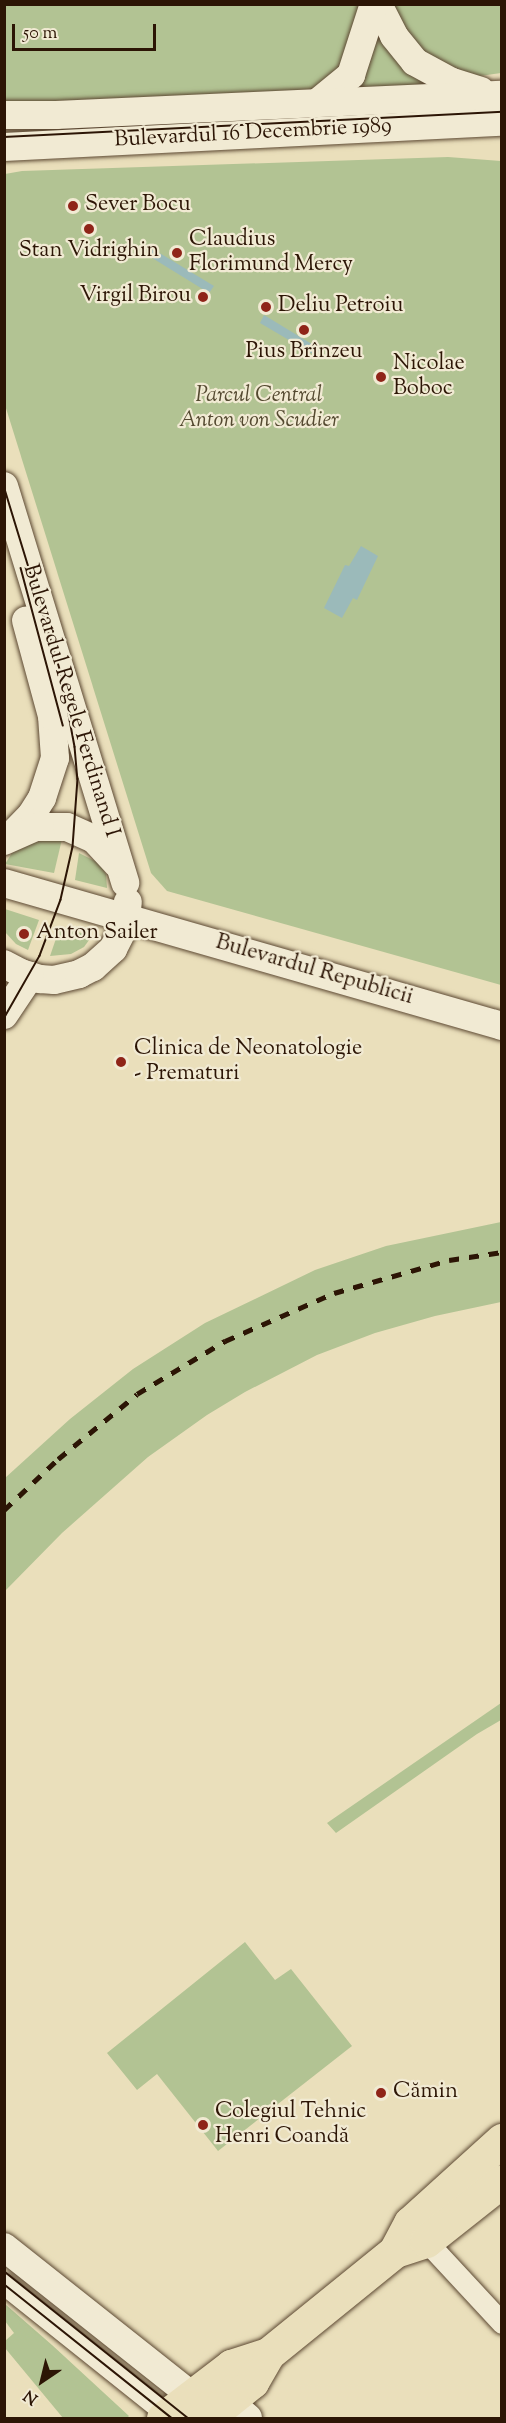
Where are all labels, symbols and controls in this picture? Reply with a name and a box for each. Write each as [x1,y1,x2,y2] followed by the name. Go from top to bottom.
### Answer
[15,12,159,50] scale bar
[23,21,57,47] text: 50 m
[114,114,392,154] street label: Bulevardul 16 Decembrie 1989
[85,193,191,219] place label: Sever Bocu
[66,199,80,213] marker: Sever Bocu
[82,222,96,236] marker: Stan Vidrighin
[189,227,353,278] place label: Claudius Florimund Mercy
[19,239,159,265] place label: Stan Vidrighin
[170,246,184,260] marker: Claudius Florimund Mercy
[79,284,191,310] place label: Virgil Birou
[196,290,210,304] marker: Virgil Birou
[278,294,403,320] place label: Deliu Petroiu
[259,300,273,314] marker: Deliu Petroiu
[297,323,311,337] marker: Pius Brînzeu
[246,340,362,366] place label: Pius Brînzeu
[393,351,465,402] place label: Nicolae Boboc
[374,370,388,384] marker: Nicolae Boboc
[179,383,339,434] park label: Parcul Central Anton von Scudier
[16,561,124,841] street label: Bulevardul Regele Ferdinand I
[36,921,158,947] place label: Anton Sailer
[17,927,31,941] marker: Anton Sailer
[212,930,416,1012] street label: Bulevardul Republicii
[134,1036,362,1088] place label: Clinica de Neonatologie - Prematuri
[112,1053,130,1071] marker: Clinica de Neonatologie - Prematuri
[393,2080,458,2106] place label: Cămin
[374,2086,388,2100] marker: Cămin
[215,2099,366,2150] place label: Colegiul Tehnic Henri Coandă
[196,2118,210,2132] marker: Colegiul Tehnic Henri Coandă
[12,2351,72,2411] north arrow
[20,2383,43,2409] text: N

